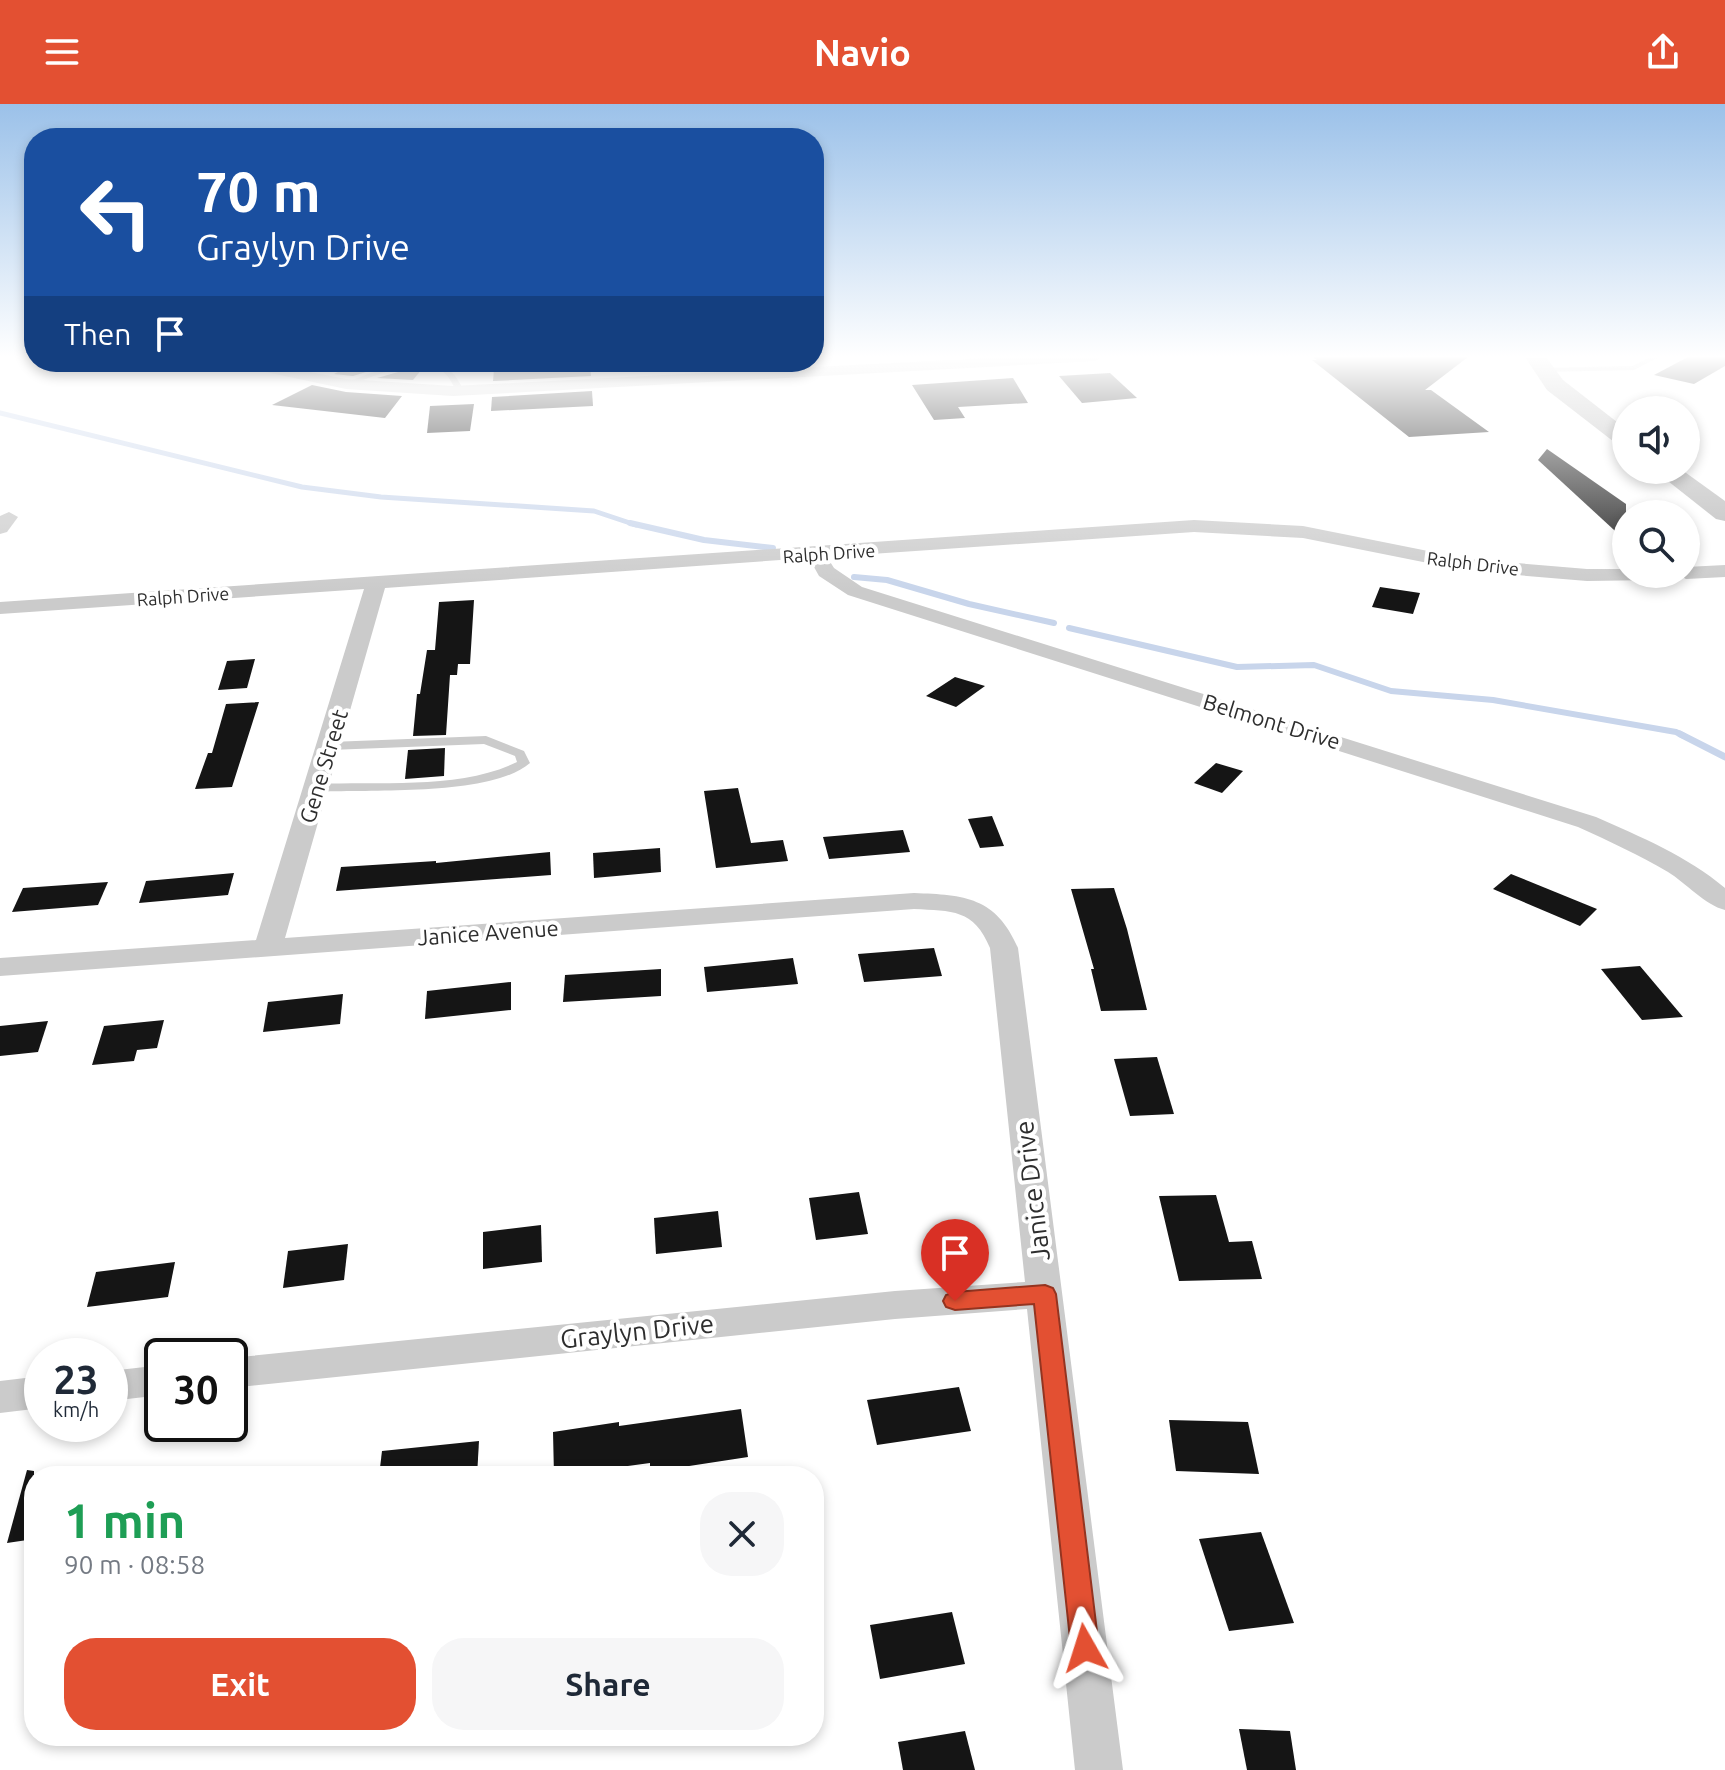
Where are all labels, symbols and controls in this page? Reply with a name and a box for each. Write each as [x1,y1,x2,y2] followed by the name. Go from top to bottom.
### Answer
[40,30,84,74] icon: menu
[1641,30,1685,74] icon: share
[814,32,911,73] text: Navio
[64,160,168,264] icon: left
[196,160,321,223] text: 70 m
[196,226,410,267] text: Graylyn Drive
[148,312,192,356] icon: arrive
[64,317,132,351] text: Then
[1612,396,1700,588] map controls
[1612,396,1700,484] button: sound
[1612,500,1700,588] button: search
[782,540,876,566] street label: Ralph Drive
[1426,547,1520,579] street label: Ralph Drive
[136,583,230,609] street label: Ralph Drive
[1200,688,1344,754] street label: Belmont Drive
[294,706,352,826] street label: Gene Street
[417,915,559,949] street label: Janice Avenue
[1009,1119,1055,1263] street label: Janice Drive
[921,1219,989,1301] pin
[933,1231,977,1275] icon: arrive
[559,1309,715,1353] street label: Graylyn Drive
[144,1338,248,1442] speed limit sign: 30
[53,1357,99,1402] text: 23
[53,1398,99,1421] text: km/h
[700,1492,784,1576] button: close
[64,1493,185,1547] text: 1 min
[64,1550,205,1579] text: 90 m · 08:58
[1043,1606,1127,1690] position arrow
[64,1638,416,1730] button: Exit
[432,1638,784,1730] button: Share

